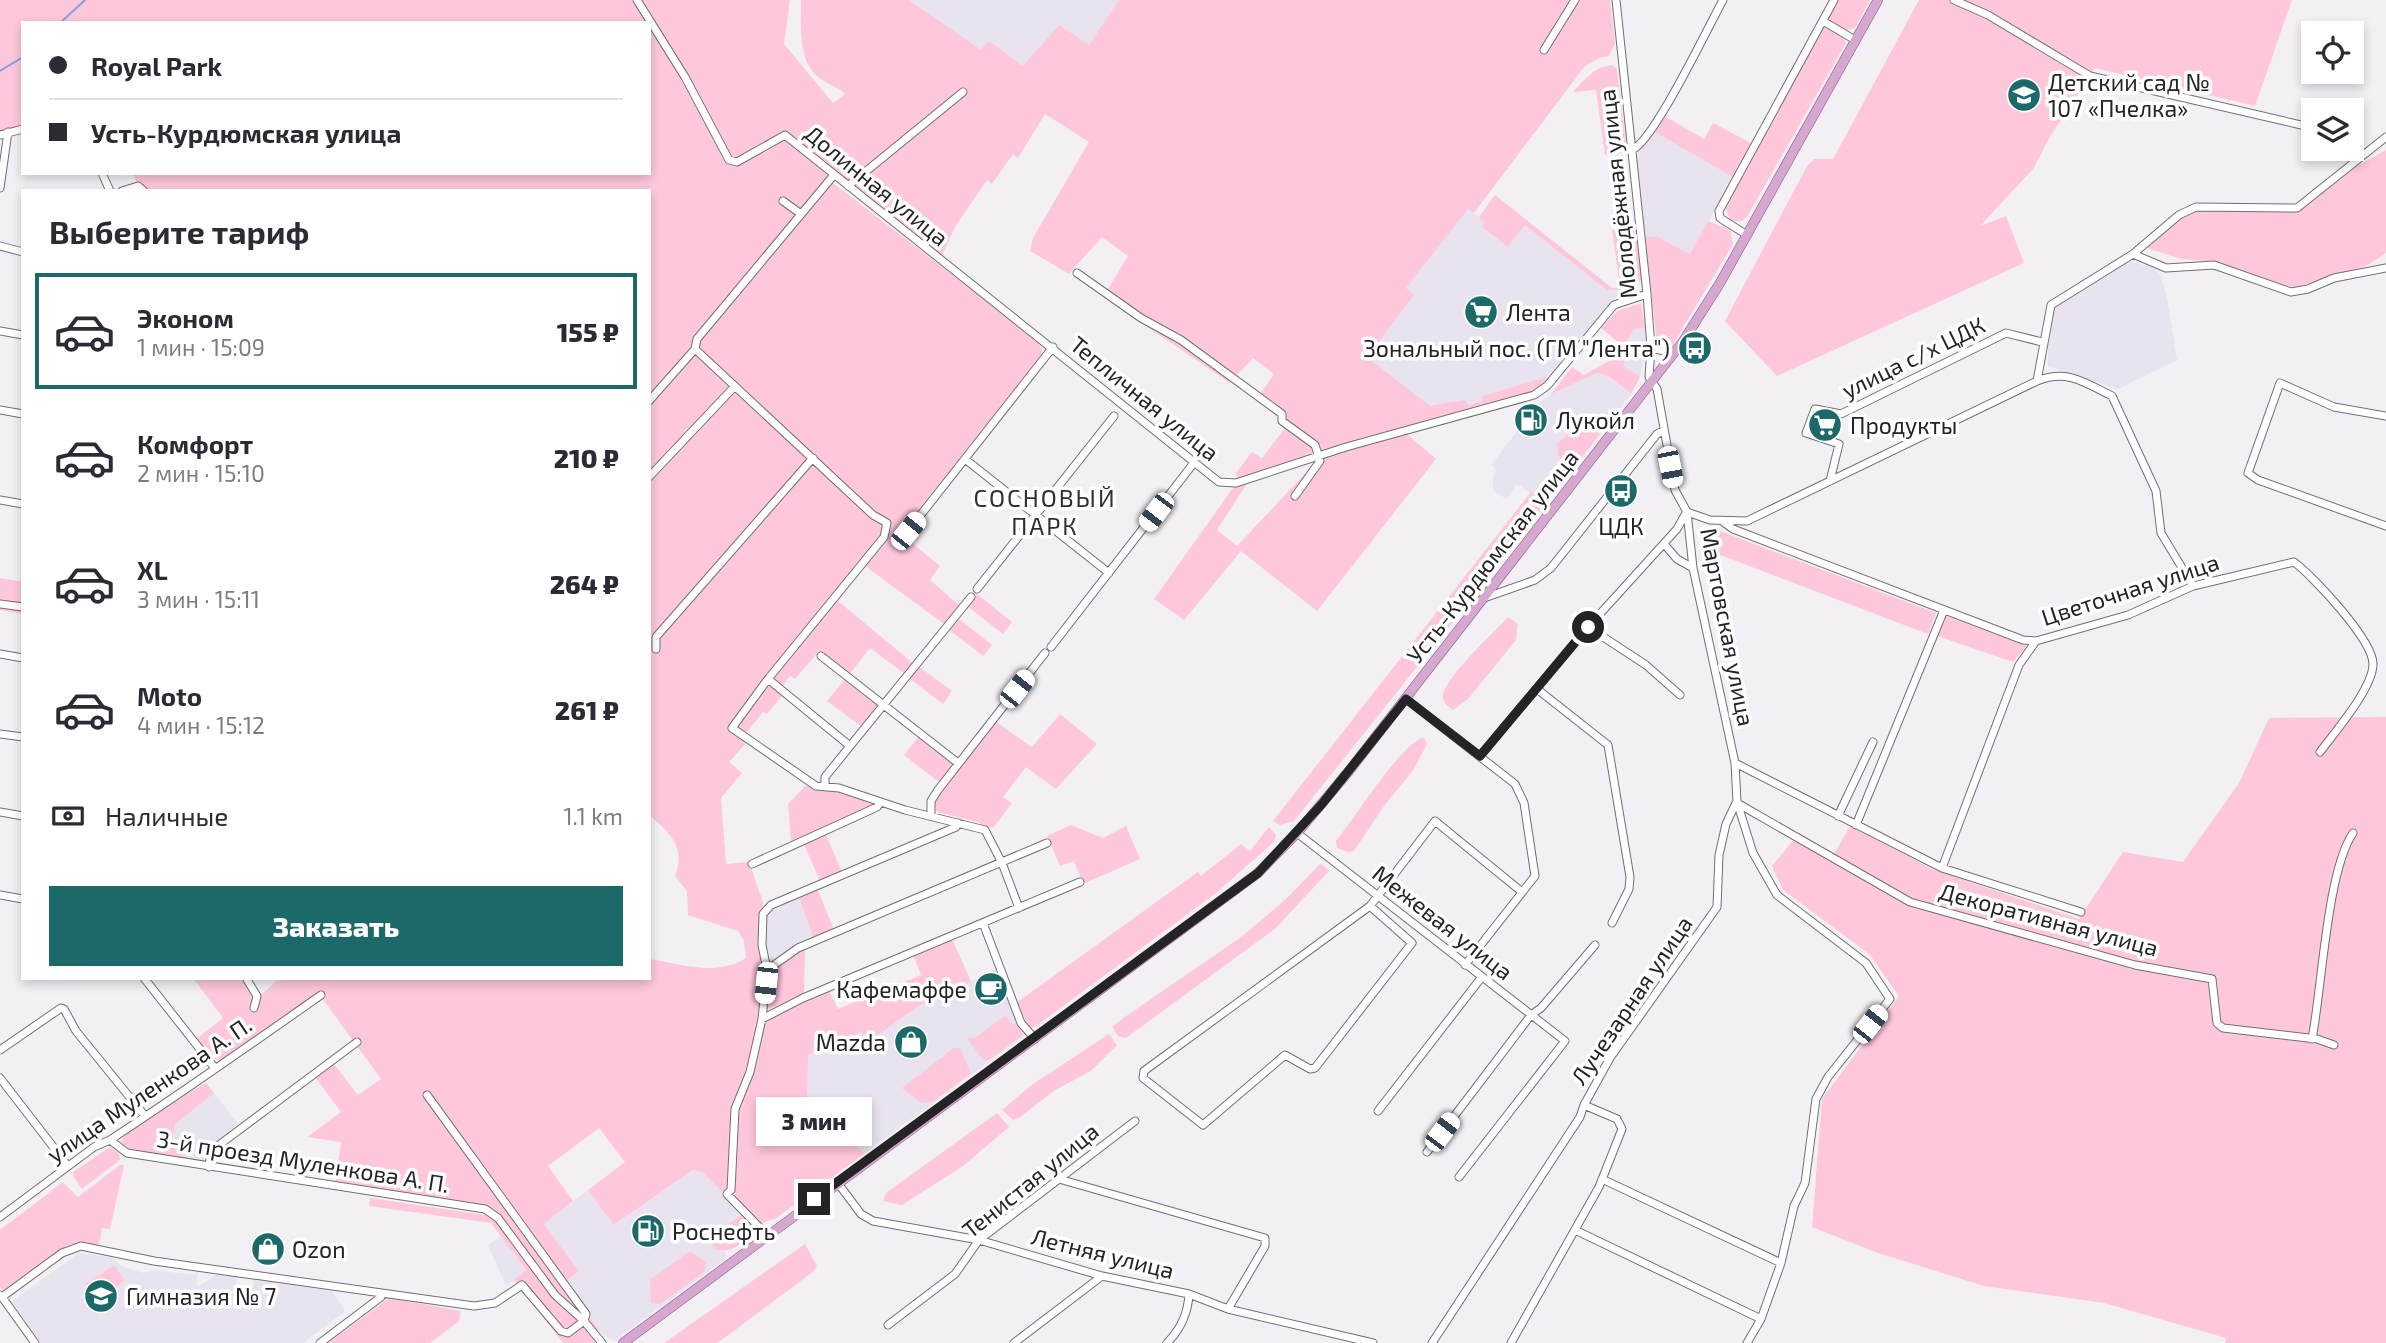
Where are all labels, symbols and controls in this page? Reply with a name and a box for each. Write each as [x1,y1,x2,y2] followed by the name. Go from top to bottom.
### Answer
[2301,21,2364,161] map controls
[2301,21,2364,84] button: locate
[91,50,222,81] text: Royal Park
[2048,68,2210,122] place label: Детский сад № 107 «Пчелка»
[2005,76,2043,114] school or university icon: Детский сад № 107 «Пчелка»
[1592,88,1643,300] street label: Молодёжная улица
[2301,98,2364,161] button: layers
[91,117,401,148] text: Усть-Курдюмская улица
[799,119,954,252] street label: Долинная улица
[49,212,309,250] text: Выберите тариф
[1462,293,1500,331] supermarket icon: Лента
[1506,298,1571,326] place label: Лента
[53,300,116,363] icon: car
[137,302,234,333] text: Эконом
[1837,310,1990,405] street label: улица с/х ЦДК
[557,316,619,347] text: 155 ₽
[1676,329,1714,367] bus stop icon: Зональный пос. (ГМ "Лента")
[1064,330,1225,467] street label: Тепличная улица
[137,333,265,361] text: 1 мин · 15:09
[1363,334,1670,362] place label: Зональный пос. (ГМ "Лента")
[1512,401,1550,439] fuel station icon: Лукойл
[1556,406,1635,435] place label: Лукойл
[1806,406,1844,444] supermarket icon: Продукты
[1850,411,1957,440] place label: Продукты
[53,426,116,489] icon: car
[137,428,253,459] text: Комфорт
[554,442,619,473] text: 210 ₽
[1400,444,1585,669] street label: Усть-Курдюмская улица
[1656,444,1685,490] car
[137,459,265,487] text: 2 мин · 15:10
[1602,472,1640,510] bus stop icon: ЦДК
[974,483,1116,540] district label: СОСНОВЫЙ ПАРК
[1135,489,1178,535] car
[887,508,930,554] car
[1598,512,1644,540] place label: ЦДК
[1694,525,1761,729] street label: Мартовская улица
[2038,547,2223,632] street label: Цветочная улица
[53,552,116,615] icon: car
[137,554,168,585] text: XL
[550,568,619,599] text: 264 ₽
[137,585,260,613] text: 3 мин · 15:11
[1572,611,1604,643] route start
[996,666,1039,712] car
[53,678,116,741] icon: car
[137,680,202,711] text: Moto
[555,694,619,725] text: 261 ₽
[137,711,265,739] text: 4 мин · 15:12
[49,797,87,835] icon: cash
[105,800,228,831] text: Наличные
[563,802,623,830] text: 1.1 km
[1367,859,1519,986] street label: Межевая улица
[1936,876,2161,963] street label: Декоративная улица
[49,886,623,966] button: Заказать
[1564,910,1699,1090] street label: Лучезарная улица
[754,961,779,1005] car
[972,970,1010,1008] cafe icon: Кафемаффе
[836,975,967,1003] place label: Кафемаффе
[1849,1001,1892,1047] car
[41,1010,257,1169] street label: улица Муленкова А. П.
[892,1023,930,1061] shop icon: Mazda
[816,1028,886,1056] place label: Mazda
[756,1098,872,1146] callout: 3 мин
[781,1107,847,1135] text: 3 мин
[1421,1109,1464,1155] car
[956,1116,1104,1244] street label: Тенистая улица
[155,1124,451,1199] street label: 3-й проезд Муленкова А. П.
[798,1183,830,1215] route end
[629,1212,667,1250] fuel station icon: Роснефть
[672,1217,775,1245] place label: Роснефть
[1029,1222,1177,1285] street label: Летняя улица
[249,1230,287,1268] shop icon: Ozon
[292,1235,346,1263] place label: Ozon
[82,1277,120,1315] school or university icon: Гимназия № 7
[126,1282,277,1310] place label: Гимназия № 7

